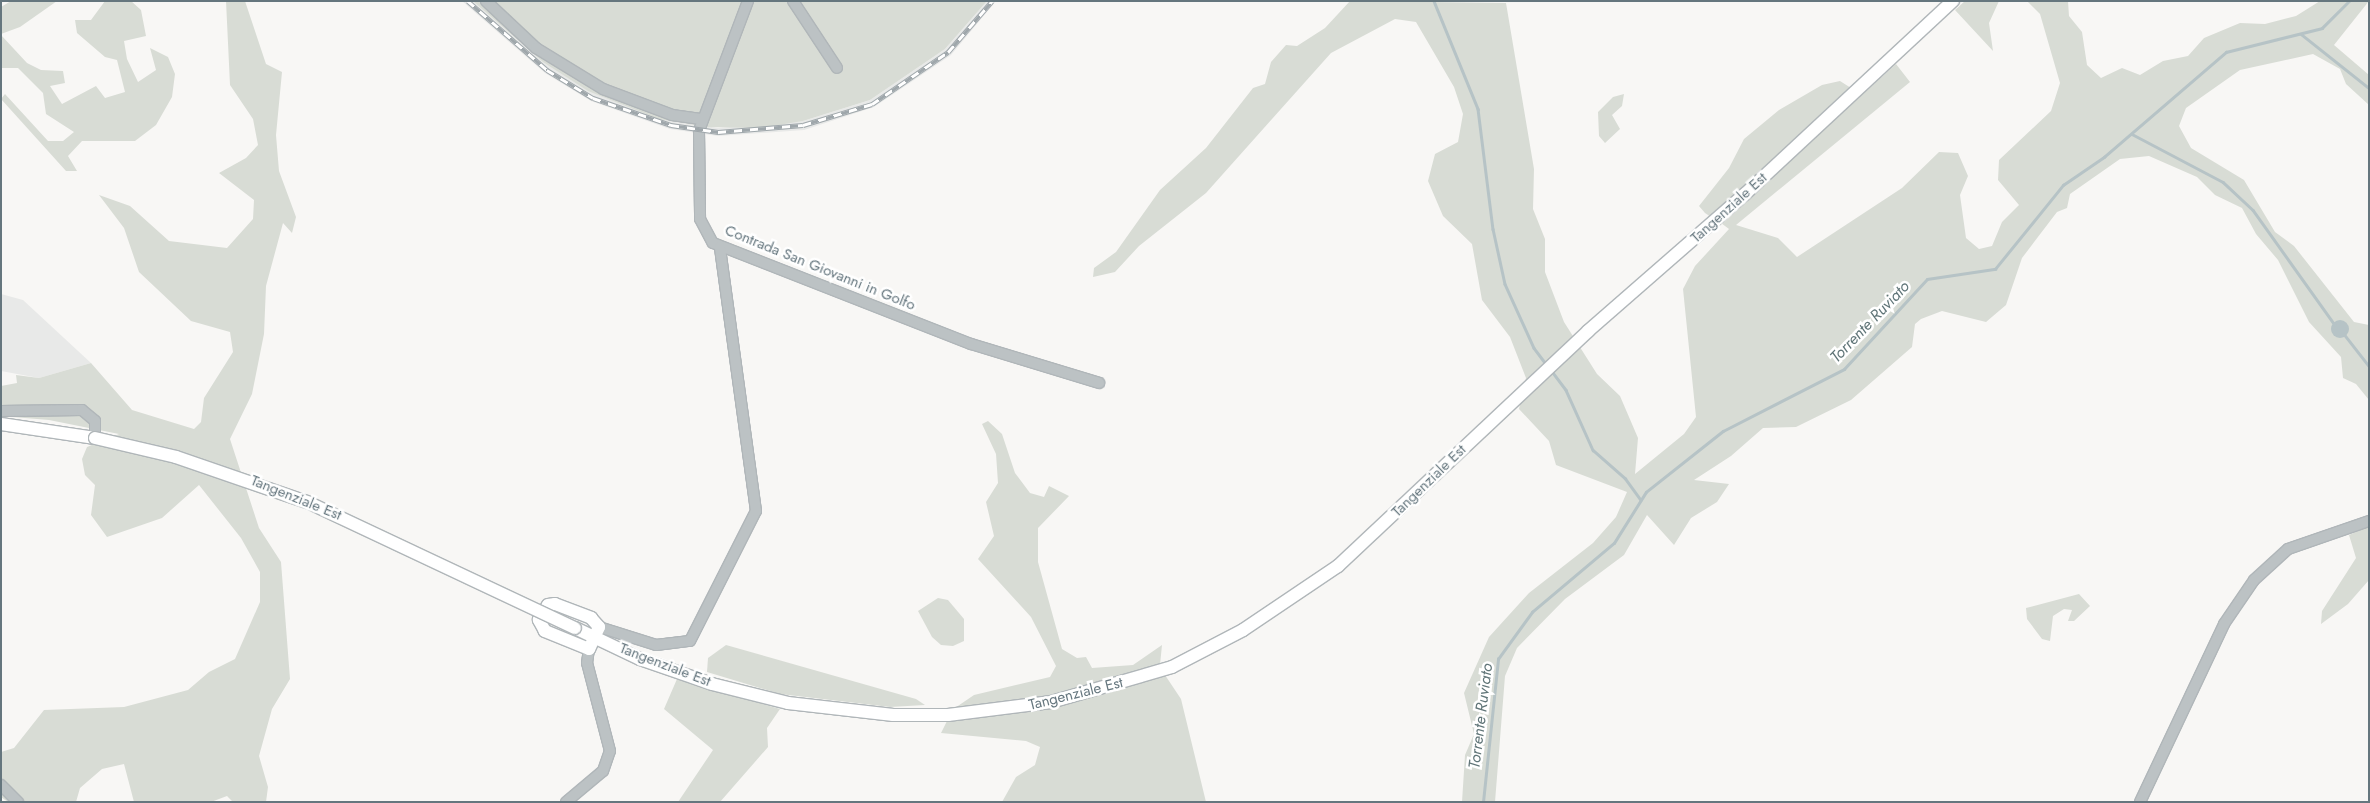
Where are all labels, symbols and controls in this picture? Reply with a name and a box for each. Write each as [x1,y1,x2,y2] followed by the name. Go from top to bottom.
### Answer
[1687,169,1771,247] street label: Tangenziale Est
[722,221,918,315] street label: Contrada San Giovanni in Golfo
[1826,277,1914,367] water label: Torrente Ruviato
[1388,441,1470,521] street label: Tangenziale Est
[248,472,344,524] street label: Tangenziale Est
[617,639,713,691] street label: Tangenziale Est
[1465,662,1497,770] water label: Torrente Ruviato
[1027,674,1125,714] street label: Tangenziale Est

